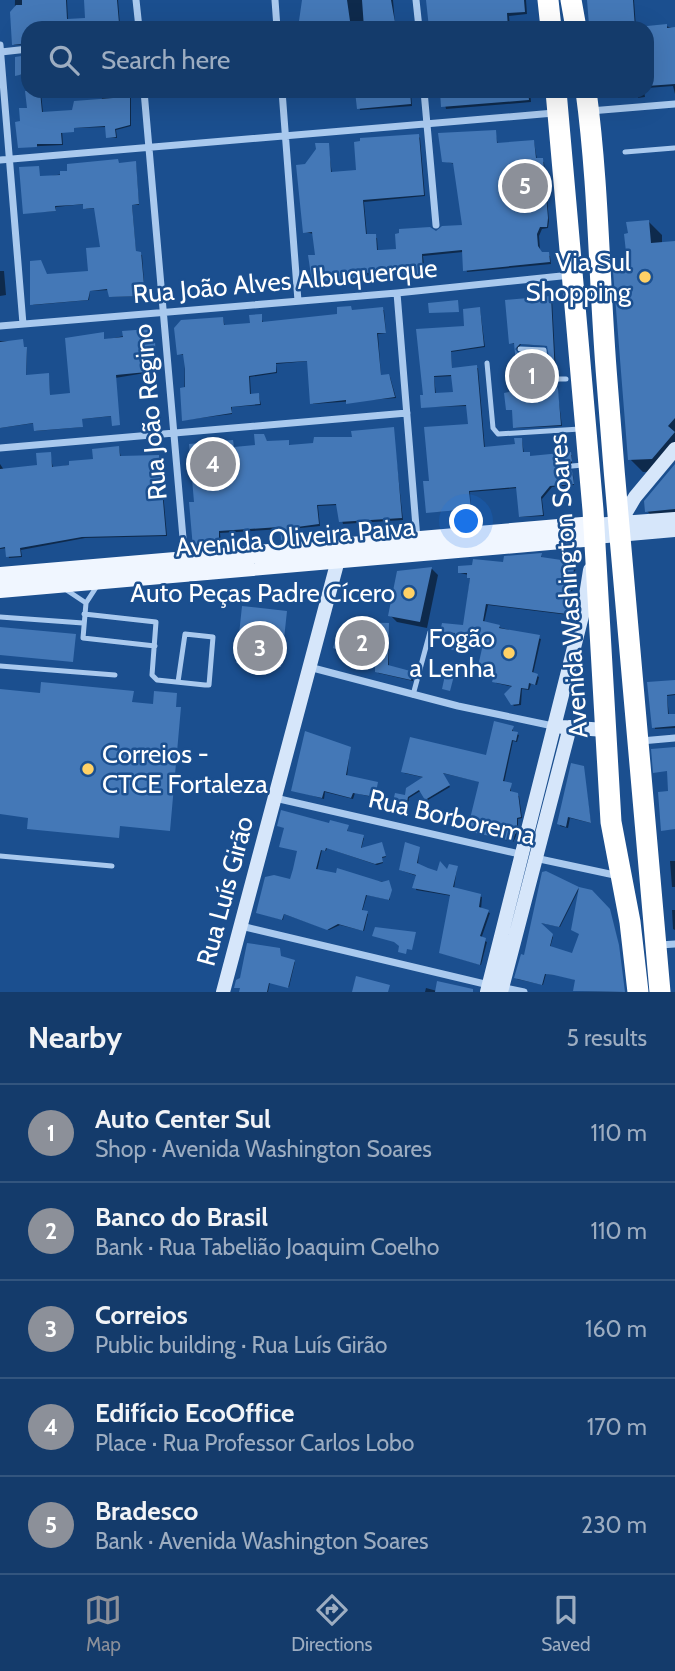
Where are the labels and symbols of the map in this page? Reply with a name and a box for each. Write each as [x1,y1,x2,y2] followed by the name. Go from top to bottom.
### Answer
[502,160,548,212] pin: 5
[526,246,632,308] place label: Via Sul Shopping
[131,252,439,310] street label: Rua João Alves Albuquerque
[637,269,653,285] marker: Via Sul Shopping
[126,323,174,501] street label: Rua João Regino
[509,350,555,402] pin: 1
[541,433,595,739] street label: Avenida Washington Soares
[190,438,236,490] pin: 4
[449,504,483,538] your location
[174,511,417,563] street label: Avenida Oliveira Paiva
[130,577,395,609] place label: Auto Peças Padre Cícero
[401,585,417,601] marker: Auto Peças Padre Cícero
[339,617,385,669] pin: 2
[237,622,283,674] pin: 3
[409,622,496,684] place label: Fogão a Lenha
[501,645,517,661] marker: Fogão a Lenha
[102,738,268,800] place label: Correios - CTCE Fortaleza
[80,761,96,777] marker: Correios - CTCE Fortaleza
[365,782,539,852] street label: Rua Borborema
[190,813,260,969] street label: Rua Luís Girão

